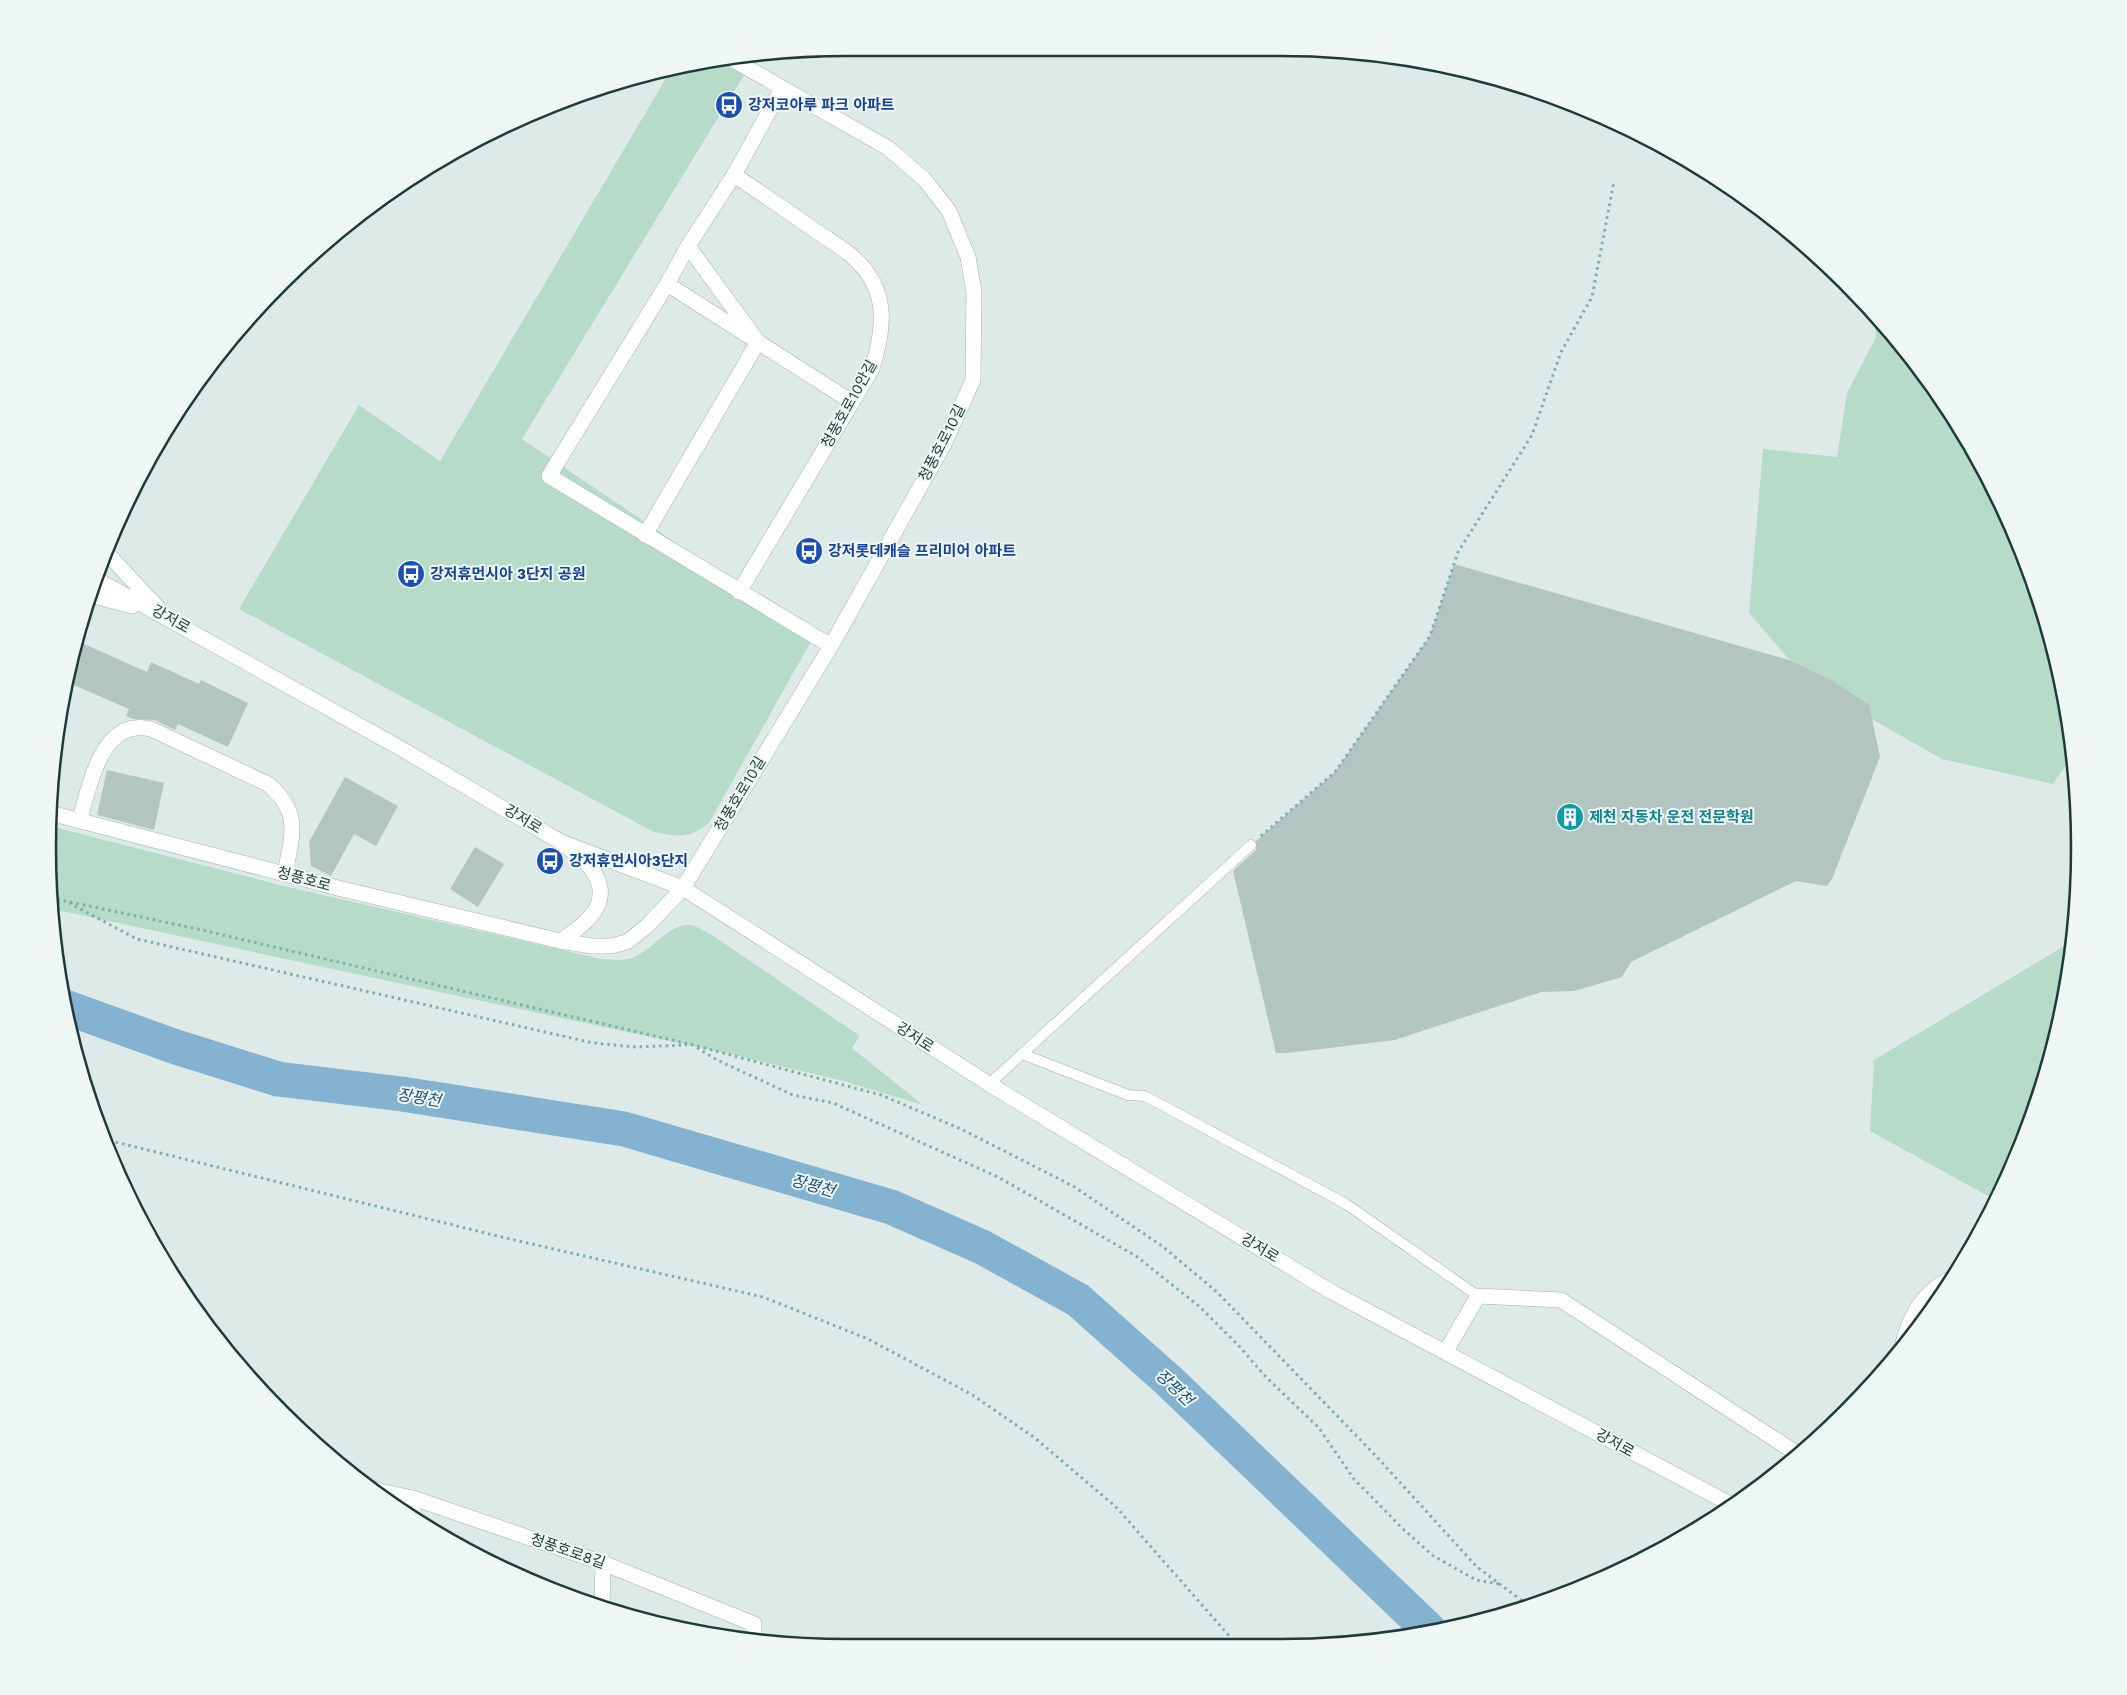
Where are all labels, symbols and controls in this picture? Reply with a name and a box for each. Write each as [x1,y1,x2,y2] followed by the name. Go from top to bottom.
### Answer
[714,90,744,120] bus stop icon: 강저코아루 파크 아파트
[748,96,895,114] place label: 강저코아루 파크 아파트
[817,357,881,451] street label: 청풍호로10안길
[915,401,969,485] street label: 청풍호로10길
[794,536,824,566] bus stop icon: 강저롯데캐슬 프리미어 아파트
[828,542,1016,560] place label: 강저롯데캐슬 프리미어 아파트
[396,559,426,589] bus stop icon: 강저휴먼시아 3단지 공원
[430,565,585,583] place label: 강저휴먼시아 3단지 공원
[149,601,193,637] street label: 강저로
[711,753,769,835] street label: 청풍호로10길
[501,801,545,837] street label: 강저로
[1555,802,1585,832] building icon: 제천 자동차 운전 전문학원
[1589,808,1754,826] place label: 제천 자동차 운전 전문학원
[535,846,565,876] bus stop icon: 강저휴먼시아3단지
[569,852,688,870] place label: 강저휴먼시아3단지
[275,863,333,895] street label: 청풍호로
[893,1018,937,1056] street label: 강저로
[396,1085,444,1111] water label: 장평천
[789,1170,839,1201] water label: 장평천
[1238,1230,1282,1266] street label: 강저로
[1152,1365,1199,1411] water label: 장평천
[1593,1425,1637,1461] street label: 강저로
[528,1530,608,1572] street label: 청풍호로8길

